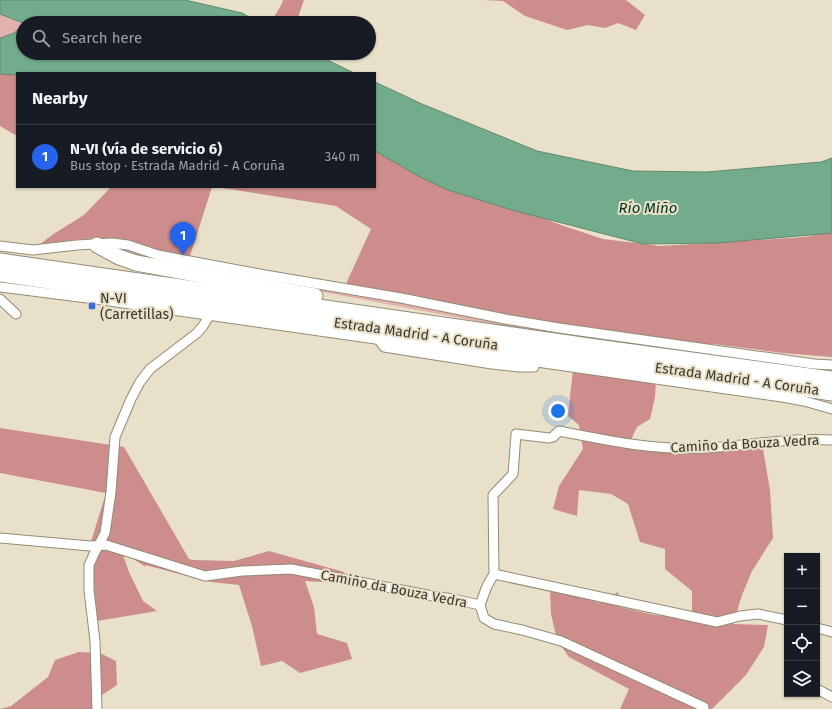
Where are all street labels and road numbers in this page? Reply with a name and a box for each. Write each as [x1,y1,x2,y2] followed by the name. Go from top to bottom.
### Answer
[333,314,499,354] street label: Estrada Madrid - A Coruña
[654,359,820,399] street label: Estrada Madrid - A Coruña
[670,432,820,456] street label: Camiño da Bouza Vedra
[319,566,469,612] street label: Camiño da Bouza Vedra

